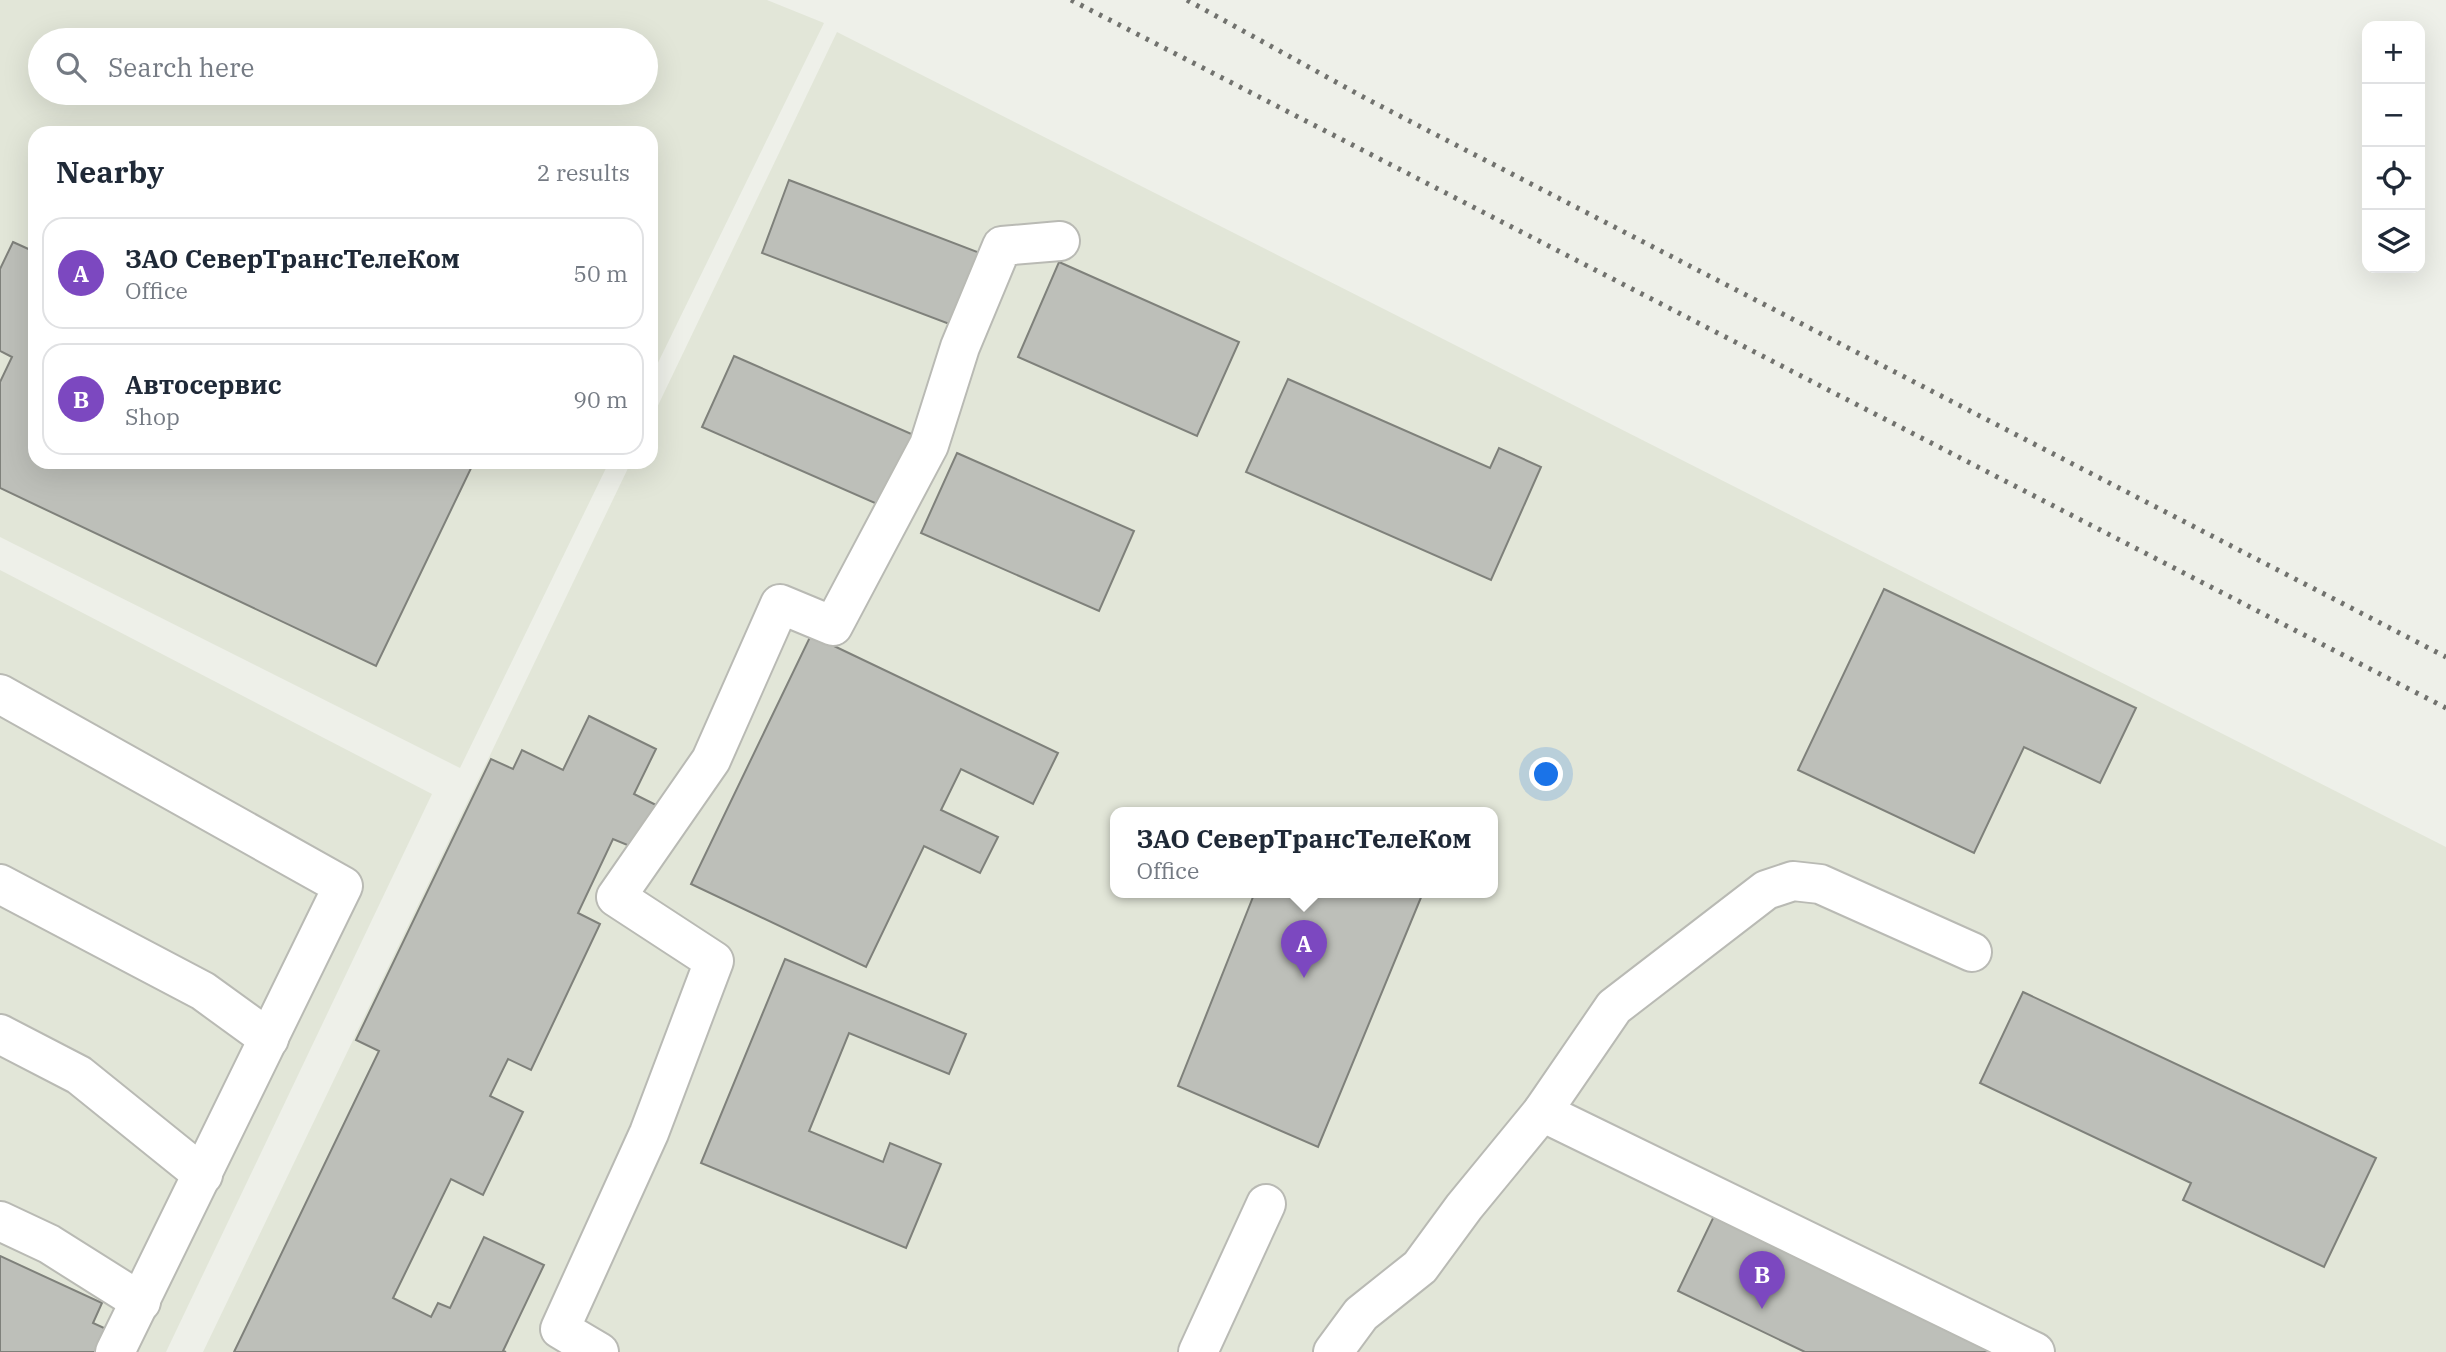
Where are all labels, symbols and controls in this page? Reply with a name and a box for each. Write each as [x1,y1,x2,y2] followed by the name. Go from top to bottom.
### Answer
[2362,21,2425,273] map controls
[2362,21,2425,84] button: +
[28,28,658,105] search box
[52,48,90,86] icon: search
[108,50,254,84] text: Search here
[2362,84,2425,147] button: −
[2362,147,2425,210] button: locate
[56,152,164,191] text: Nearby
[537,157,630,187] text: 2 results
[2362,210,2425,273] button: layers
[125,241,460,275] text: ЗАО СеверТрансТелеКом
[73,258,89,288] text: A
[573,258,628,288] text: 50 m
[125,275,188,305] text: Office
[125,367,282,401] text: Автосервис
[73,384,89,414] text: B
[573,384,628,414] text: 90 m
[125,401,180,431] text: Shop
[1529,757,1563,791] your location
[1110,807,1498,898] popup
[1136,821,1472,855] text: ЗАО СеверТрансТелеКом
[1136,855,1199,885] text: Office
[1281,920,1327,978] pin: A
[1739,1251,1785,1309] pin: B

